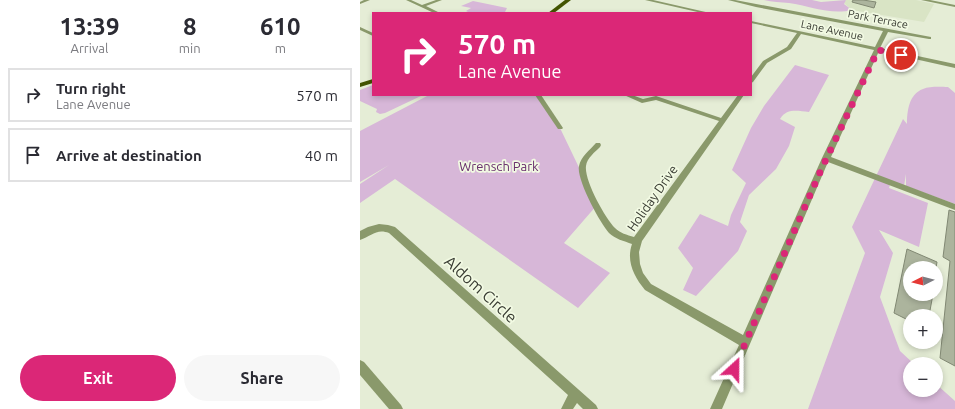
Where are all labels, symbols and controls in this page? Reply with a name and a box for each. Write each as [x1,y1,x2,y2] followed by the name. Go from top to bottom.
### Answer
[847,7,909,31] street label: Park Terrace
[59,13,119,40] text: 13:39
[183,13,196,40] text: 8
[260,13,301,40] text: 610
[800,18,864,42] street label: Lane Avenue
[392,28,444,80] icon: right
[458,28,536,59] text: 570 m
[884,38,918,72] pin
[70,41,108,55] text: Arrival
[179,41,201,55] text: min
[275,41,286,55] text: m
[890,44,912,66] icon: arrive
[458,61,561,81] text: Lane Avenue
[56,80,126,97] text: Turn right
[22,84,44,106] icon: right
[296,87,338,104] text: 570 m
[56,97,131,111] text: Lane Avenue
[22,144,44,166] icon: arrive
[56,147,202,164] text: Arrive at destination
[305,147,338,164] text: 40 m
[459,159,539,173] park label: Wrensch Park
[624,162,680,234] street label: Holiday Drive
[441,252,521,326] street label: Aldom Circle
[903,261,943,301] north arrow
[903,261,943,397] map controls
[903,309,943,349] button: +
[713,348,755,390] position arrow
[20,355,176,401] button: Exit
[184,355,340,401] button: Share
[903,357,943,397] button: −

